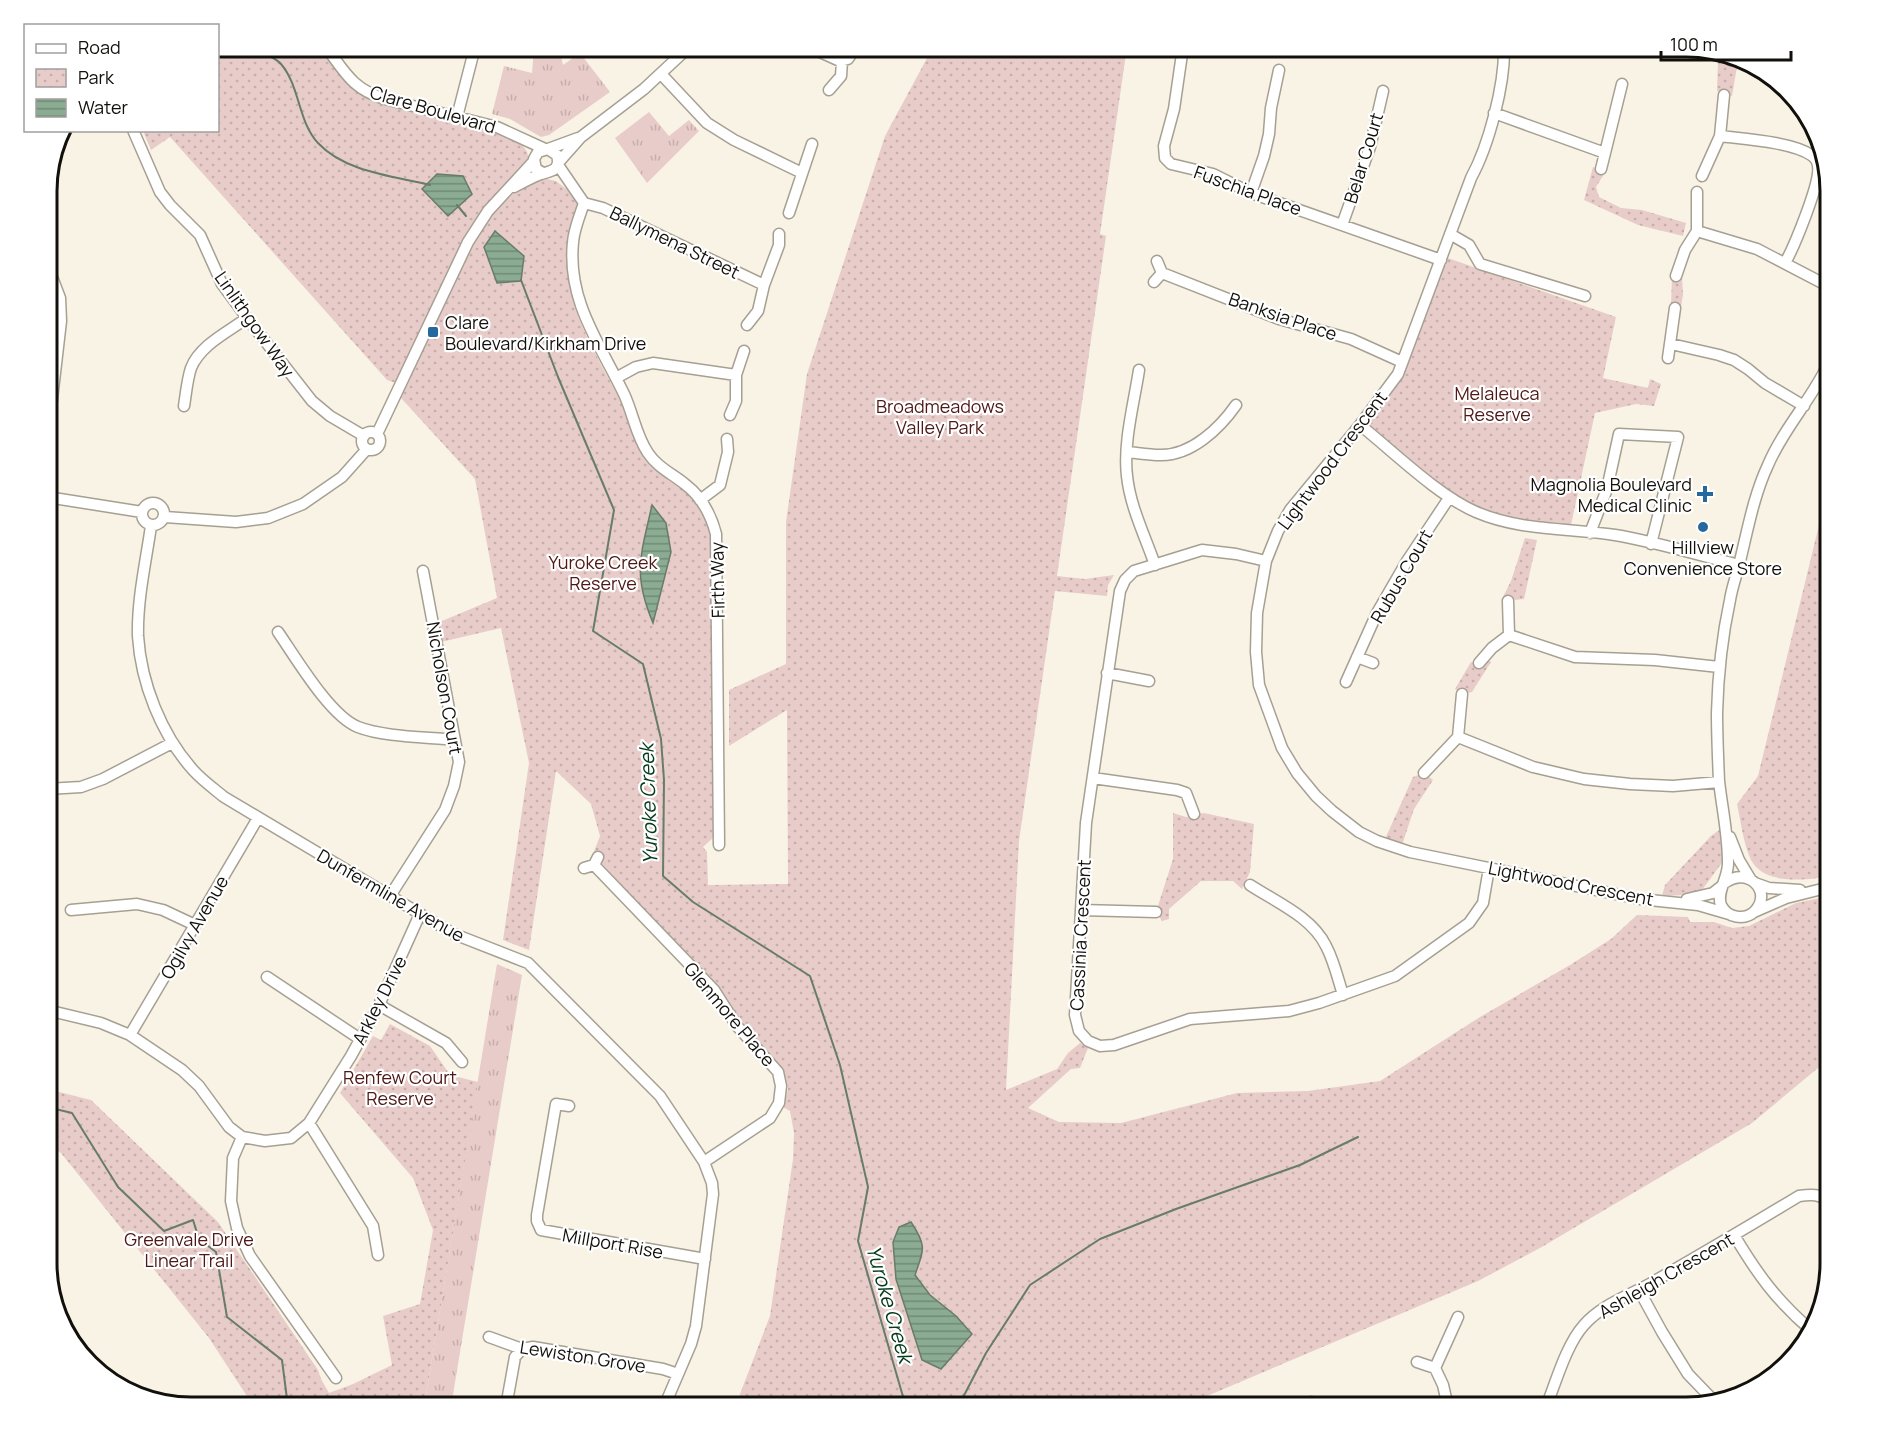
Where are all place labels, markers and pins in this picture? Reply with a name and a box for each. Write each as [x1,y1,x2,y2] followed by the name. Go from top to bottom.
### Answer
[445,310,646,355] place label: Clare Boulevard/Kirkham Drive
[426,325,440,339] marker: Clare Boulevard/Kirkham Drive
[1531,472,1692,517] place label: Magnolia Boulevard Medical Clinic
[1696,485,1714,503] marker: Magnolia Boulevard Medical Clinic
[1696,520,1710,534] marker: Hillview Convenience Store
[1624,535,1782,580] place label: Hillview Convenience Store

